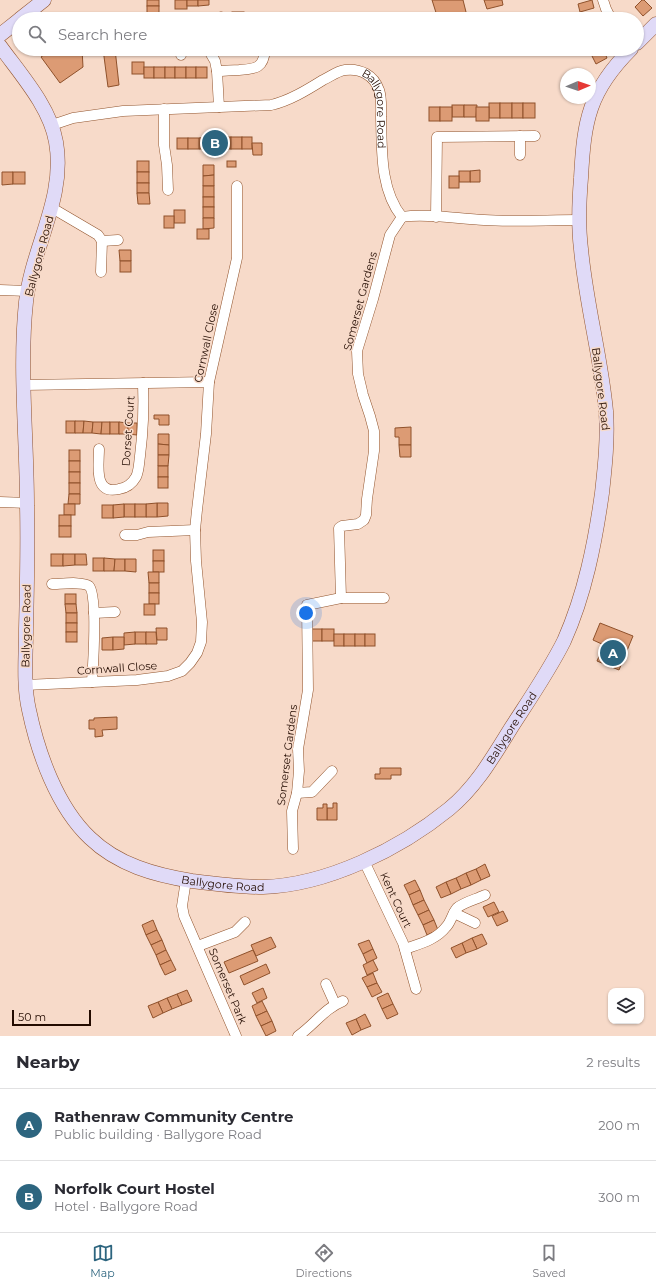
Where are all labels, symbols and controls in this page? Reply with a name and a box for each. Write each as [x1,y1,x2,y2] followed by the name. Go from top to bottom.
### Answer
[12,12,644,56] search box
[26,23,48,45] icon: search
[58,25,147,44] text: Search here
[359,66,389,149] street label: Ballygore Road
[560,68,596,104] north arrow
[202,128,228,158] pin: B
[21,214,57,298] street label: Ballygore Road
[340,249,380,352] street label: Somerset Gardens
[191,302,221,384] street label: Cornwall Close
[589,347,613,431] street label: Ballygore Road
[119,395,137,467] street label: Dorset Court
[18,584,34,668] street label: Ballygore Road
[296,603,316,623] your location
[600,638,626,668] pin: A
[76,658,158,678] street label: Cornwall Close
[483,689,540,767] street label: Ballygore Road
[274,703,300,806] street label: Somerset Gardens
[377,870,415,931] street label: Kent Court
[180,872,265,894] street label: Ballygore Road
[206,946,250,1026] street label: Somerset Park
[608,988,644,1024] map controls
[608,988,644,1024] button: layers
[12,1008,91,1027] scale bar
[18,1010,46,1024] text: 50 m
[16,1052,80,1072] text: Nearby
[586,1054,640,1070] text: 2 results
[54,1107,293,1126] text: Rathenraw Community Centre
[24,1117,34,1133] text: A
[598,1117,640,1133] text: 200 m
[54,1126,262,1142] text: Public building · Ballygore Road
[54,1179,215,1198] text: Norfolk Court Hostel
[24,1189,34,1205] text: B
[598,1189,640,1205] text: 300 m
[54,1198,198,1214] text: Hotel · Ballygore Road
[90,1242,115,1280] tab: Map
[296,1242,352,1280] tab: Directions
[533,1242,566,1280] tab: Saved

